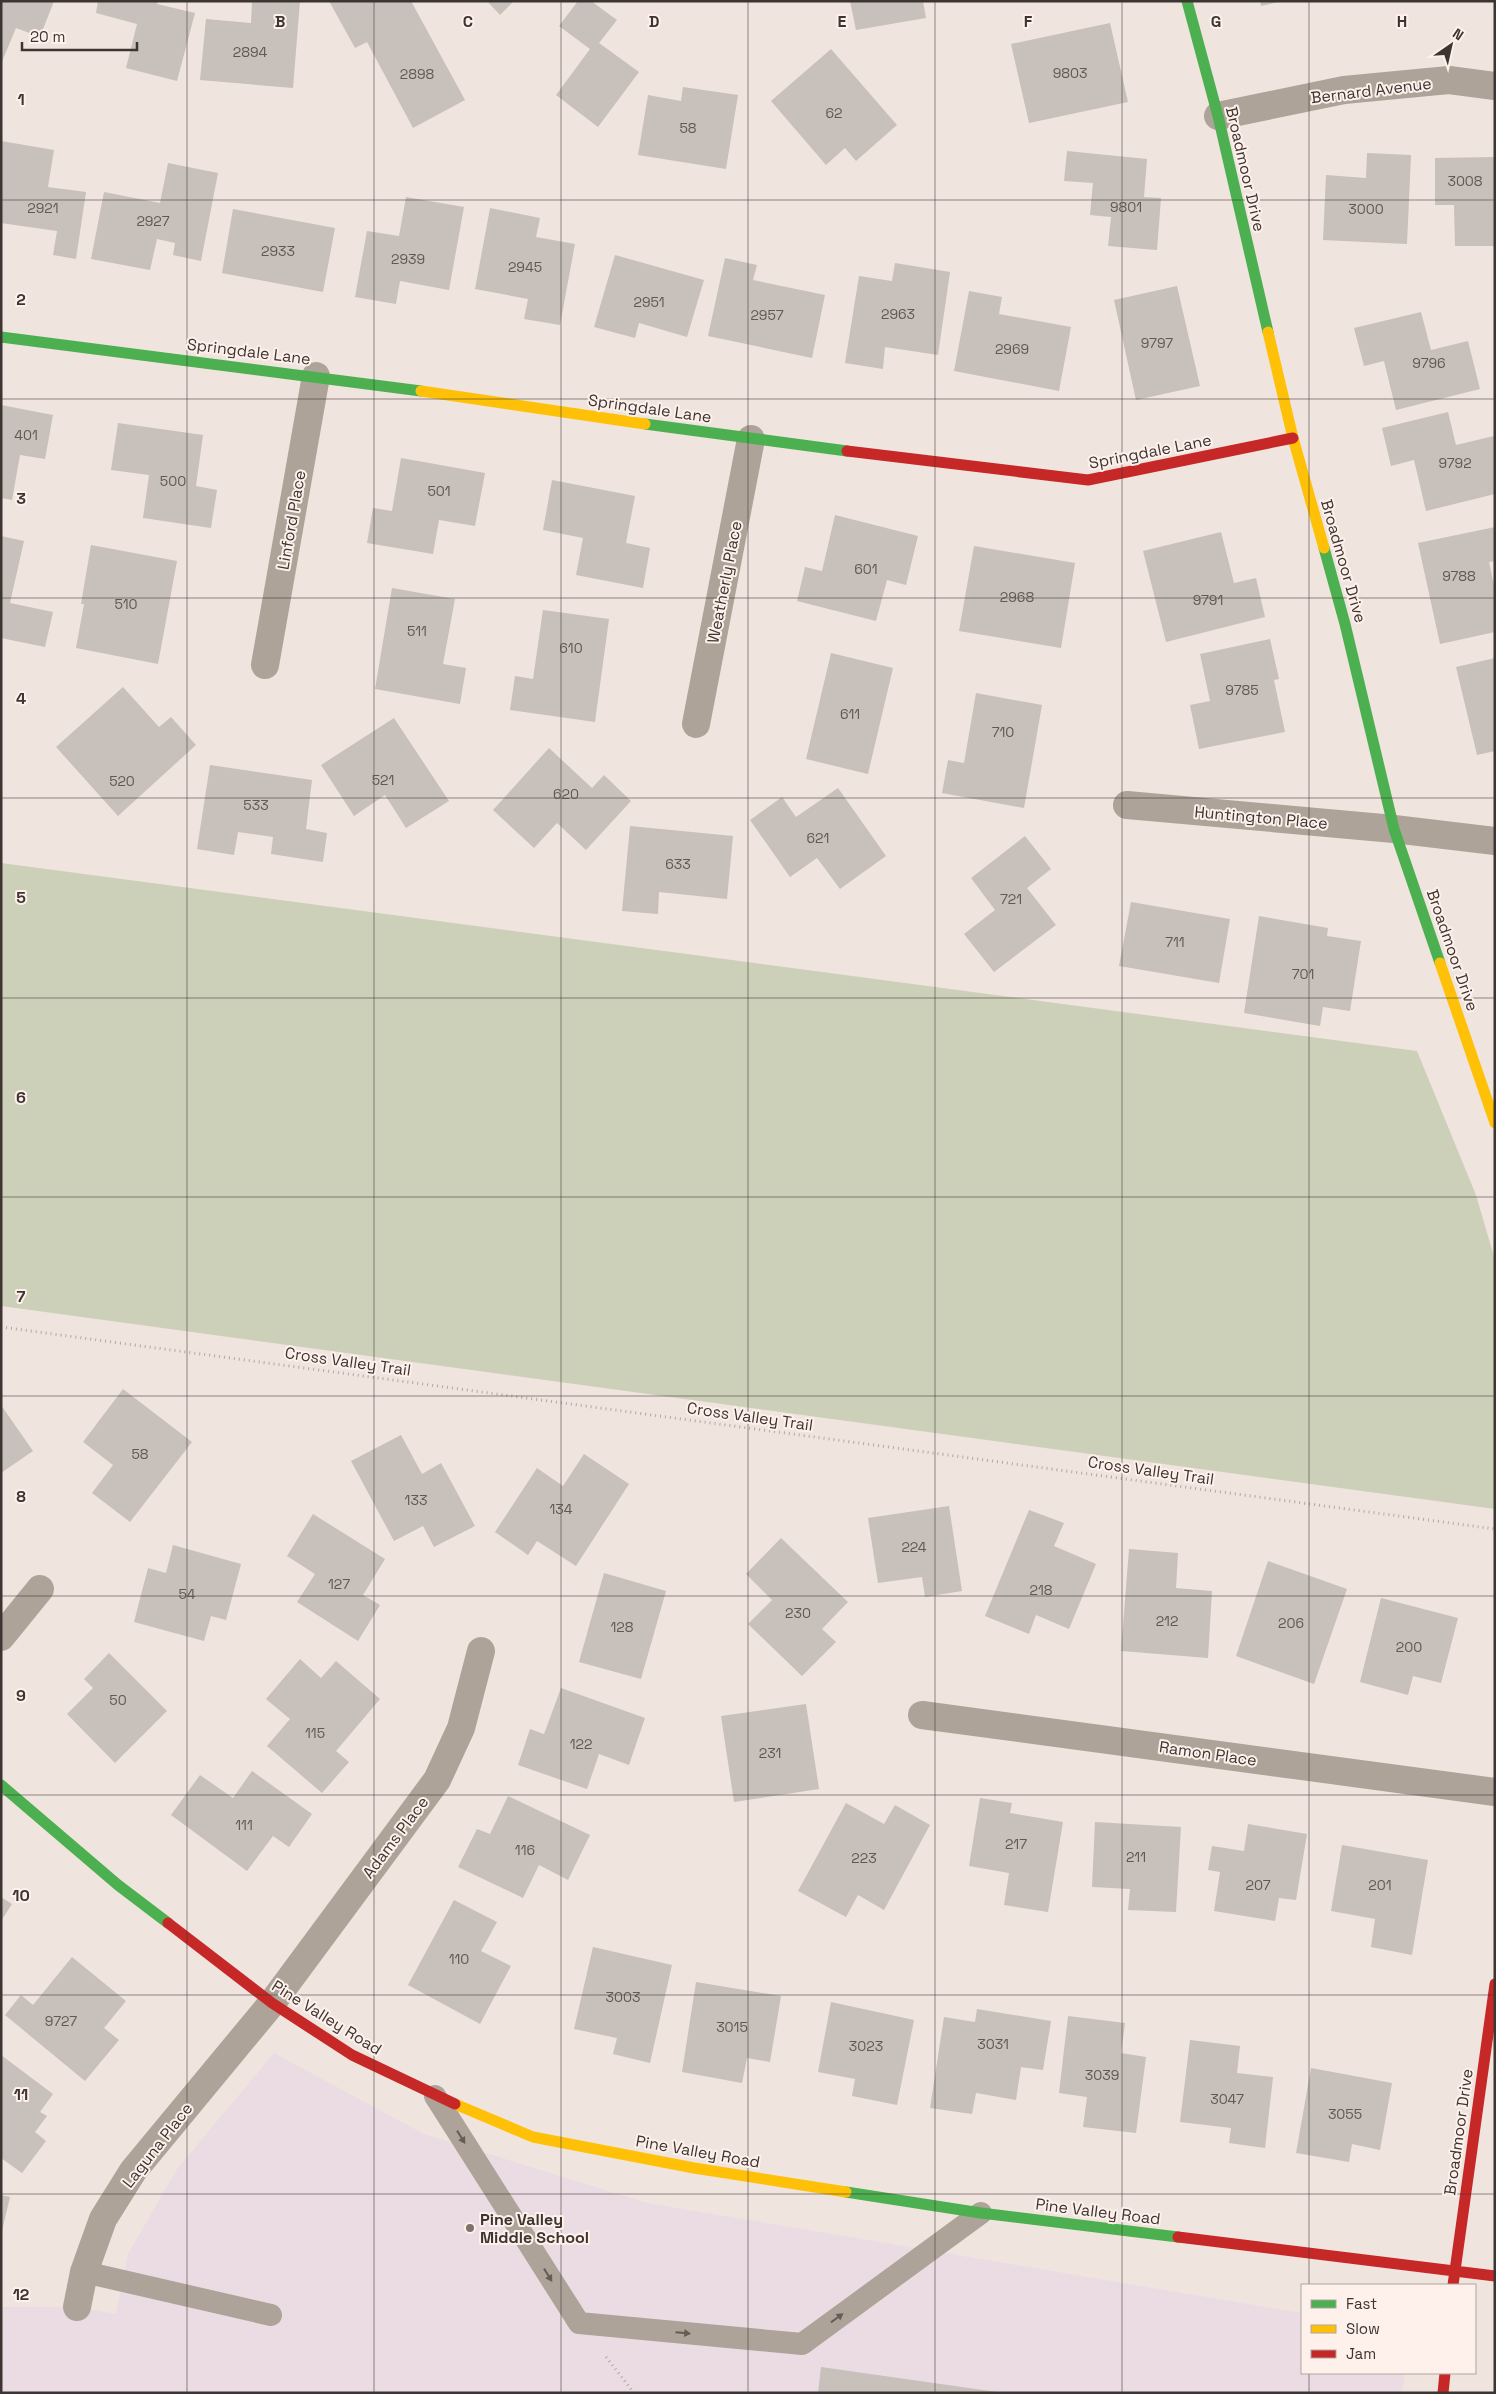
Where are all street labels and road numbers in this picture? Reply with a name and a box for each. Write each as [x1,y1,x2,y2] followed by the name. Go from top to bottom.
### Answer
[1309,73,1433,108] street label: Bernard Avenue
[1221,105,1270,234] street label: Broadmoor Drive
[186,333,312,369] street label: Springdale Lane
[587,389,713,428] street label: Springdale Lane
[1087,429,1213,474] street label: Springdale Lane
[272,469,311,571] street label: Linford Place
[1316,497,1371,625] street label: Broadmoor Drive
[702,519,747,645] street label: Weatherly Place
[1193,801,1328,834] street label: Huntington Place
[1422,886,1483,1014] street label: Broadmoor Drive
[284,1342,412,1381] street label: Cross Valley Trail
[686,1397,814,1436] street label: Cross Valley Trail
[1087,1451,1215,1490] street label: Cross Valley Trail
[1158,1736,1258,1771] street label: Ramon Place
[358,1792,433,1883] street label: Adams Place
[268,1975,386,2060] street label: Pine Valley Road
[1439,2067,1478,2197] street label: Broadmoor Drive
[118,2098,197,2192] street label: Laguna Place
[634,2130,762,2173] street label: Pine Valley Road
[1034,2193,1162,2230] street label: Pine Valley Road

